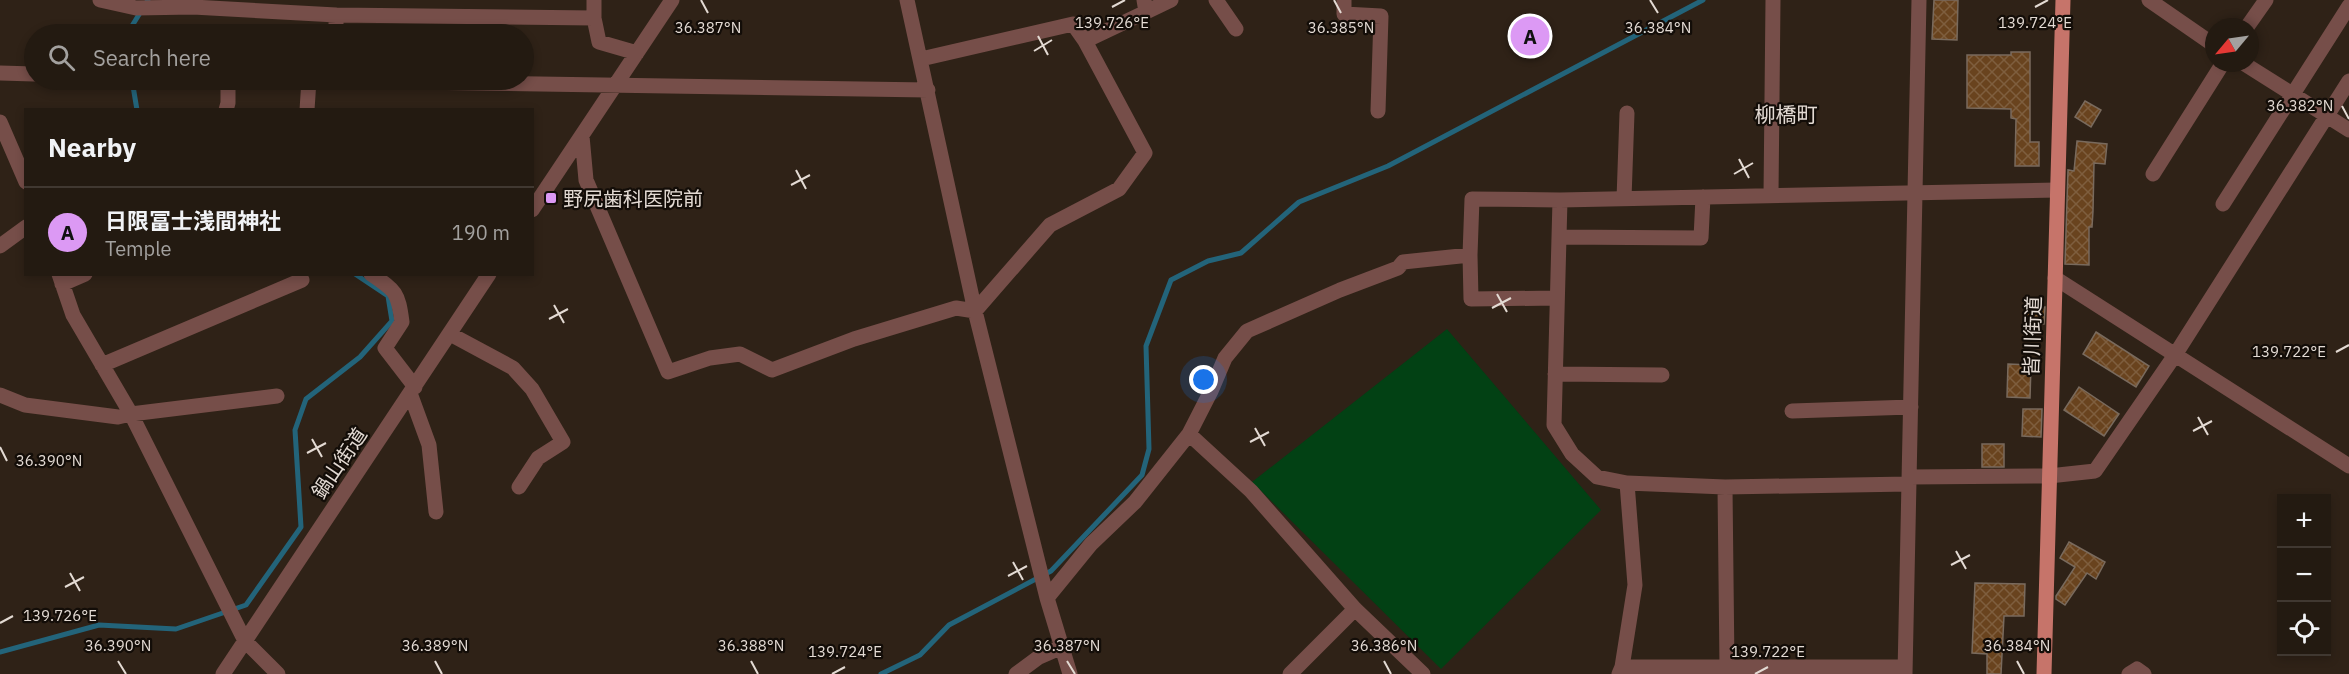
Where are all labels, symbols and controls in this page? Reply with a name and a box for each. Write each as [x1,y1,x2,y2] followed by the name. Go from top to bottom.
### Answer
[1075,13,1149,32] text: 139.726°E
[1998,13,2072,32] text: 139.724°E
[1510,14,1550,58] pin: A
[675,18,741,37] text: 36.387°N
[1308,18,1374,37] text: 36.385°N
[1625,18,1691,37] text: 36.384°N
[2205,18,2259,72] north arrow
[24,24,534,90] search box
[45,41,78,74] icon: search
[93,43,211,72] text: Search here
[2267,96,2333,115] text: 36.382°N
[1755,100,1818,128] district label: 柳橋町
[48,130,136,164] text: Nearby
[563,185,703,212] place label: 野尻歯科医院前
[544,191,558,205] marker: 野尻歯科医院前
[105,206,281,235] text: 日限冨士浅間神社
[61,219,74,246] text: A
[452,219,510,246] text: 190 m
[105,235,172,262] text: Temple
[2017,296,2047,376] street label: 皆川街道
[2252,342,2326,361] text: 139.722°E
[1189,365,1218,394] your location
[305,422,373,504] street label: 鍋山街道
[16,451,82,470] text: 36.390°N
[2277,494,2331,656] map controls
[2277,494,2331,548] button: +
[2277,548,2331,602] button: −
[2277,602,2331,656] button: locate
[23,606,97,625] text: 139.726°E
[85,636,151,655] text: 36.390°N
[402,636,468,655] text: 36.389°N
[718,636,784,655] text: 36.388°N
[1034,636,1100,655] text: 36.387°N
[1351,636,1417,655] text: 36.386°N
[1984,636,2050,655] text: 36.384°N
[808,642,882,661] text: 139.724°E
[1731,642,1805,661] text: 139.722°E

